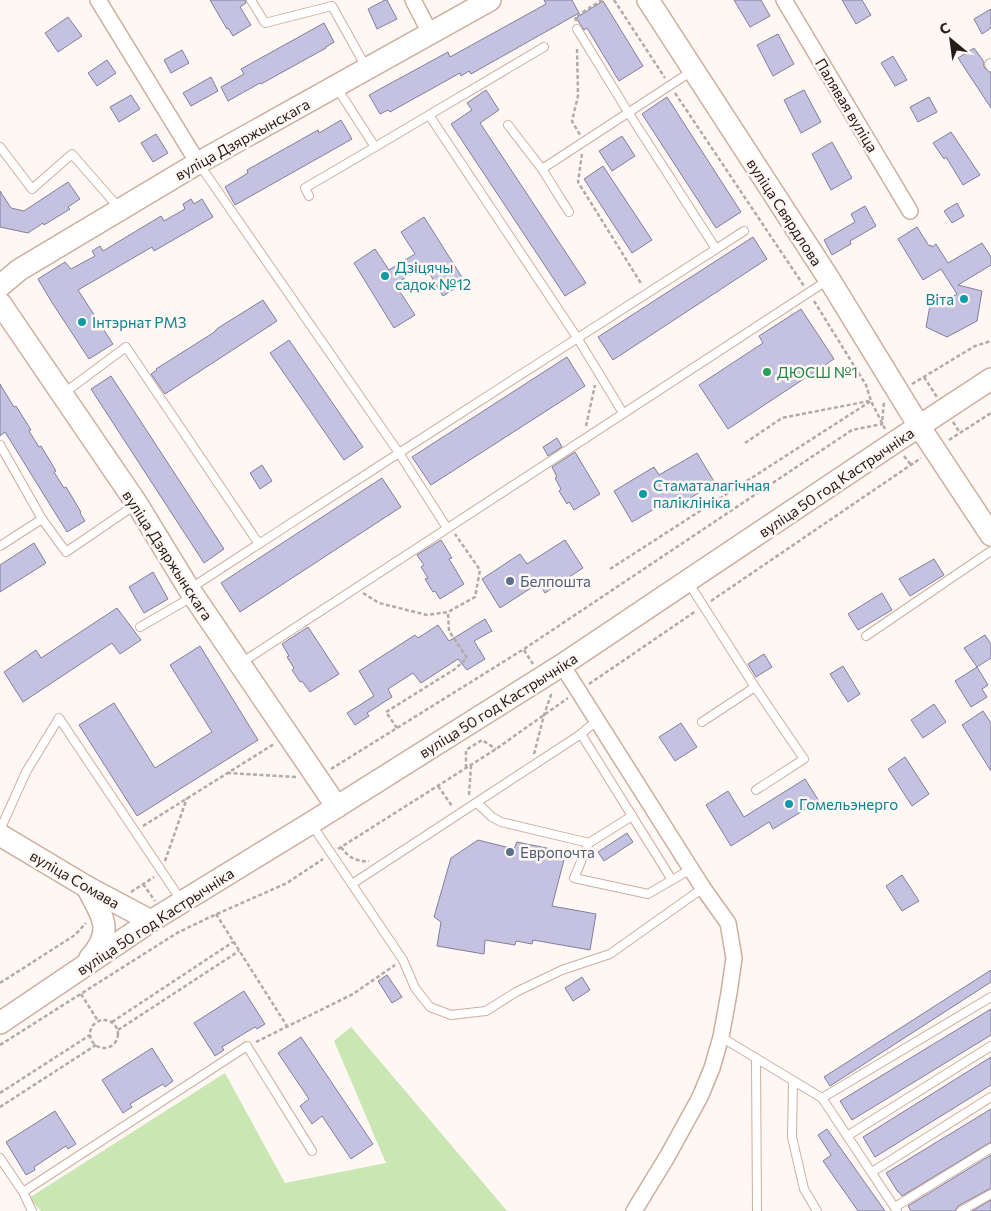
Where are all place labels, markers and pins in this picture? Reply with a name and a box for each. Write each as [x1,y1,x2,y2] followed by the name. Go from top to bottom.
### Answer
[395,258,471,293] place label: Дзіцячы садок №12
[379,270,391,282] marker: Дзіцячы садок №12
[926,290,954,308] place label: Віта
[958,293,970,305] marker: Віта
[92,313,186,331] place label: Інтэрнат РМЗ
[76,316,88,328] marker: Інтэрнат РМЗ
[777,363,858,381] place label: ДЮСШ №1
[761,366,773,378] marker: ДЮСШ №1
[653,476,770,511] place label: Стаматалагічная паліклініка
[637,488,649,500] marker: Стаматалагічная паліклініка
[520,572,591,590] place label: Белпошта
[504,575,516,587] marker: Белпошта
[799,795,898,813] place label: Гомельэнерго
[783,798,795,810] marker: Гомельэнерго
[520,843,595,861] place label: Европочта
[504,846,516,858] marker: Европочта

